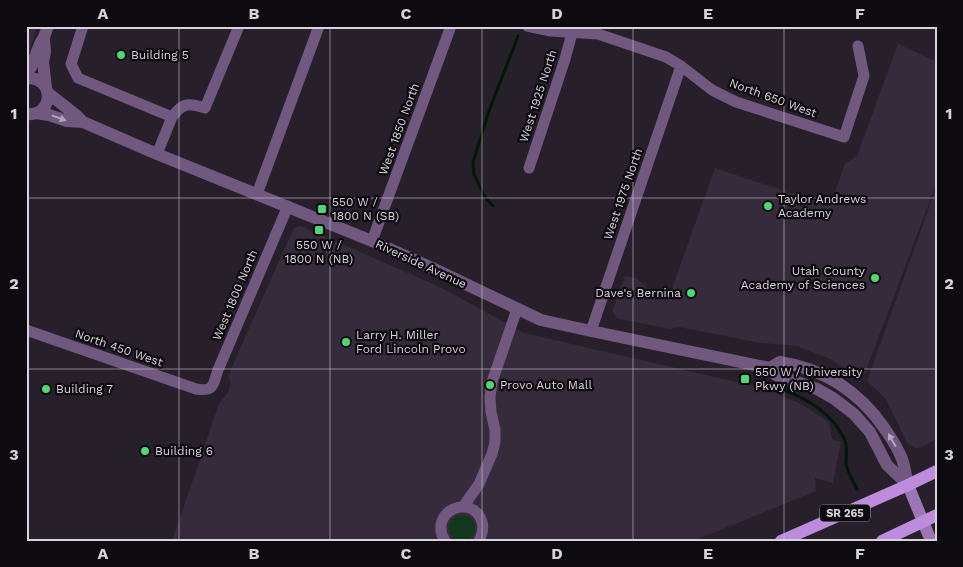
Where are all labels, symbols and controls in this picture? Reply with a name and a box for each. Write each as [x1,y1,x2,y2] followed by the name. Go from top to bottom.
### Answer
[98,4,109,23] text: A
[249,4,260,23] text: B
[401,4,412,23] text: C
[551,4,563,23] text: D
[703,4,713,23] text: E
[855,4,865,23] text: F
[131,48,189,62] place label: Building 5
[516,48,560,144] street label: West 1925 North
[115,49,127,61] marker: Building 5
[727,76,819,120] street label: North 650 West
[376,81,422,177] street label: West 1850 North
[11,104,17,123] text: 1
[946,104,952,123] text: 1
[52,114,67,122] one-way arrow
[601,146,645,242] street label: West 1975 North
[778,192,866,220] place label: Taylor Andrews Academy
[332,195,399,223] place label: 550 W / 1800 N (SB)
[762,200,774,212] marker: Taylor Andrews Academy
[316,203,328,215] marker: 550 W / 1800 N (SB)
[313,224,325,236] marker: 550 W / 1800 N (NB)
[373,237,469,291] street label: Riverside Avenue
[285,238,353,266] place label: 550 W / 1800 N (NB)
[210,248,260,342] street label: West 1800 North
[741,264,866,292] place label: Utah County Academy of Sciences
[869,272,881,284] marker: Utah County Academy of Sciences
[9,274,19,293] text: 2
[944,274,954,293] text: 2
[595,286,681,300] place label: Dave's Bernina
[685,287,697,299] marker: Dave's Bernina
[73,326,165,370] street label: North 450 West
[356,328,466,356] place label: Larry H. Miller Ford Lincoln Provo
[340,336,352,348] marker: Larry H. Miller Ford Lincoln Provo
[755,365,863,393] place label: 550 W / University Pkwy (NB)
[739,373,751,385] marker: 550 W / University Pkwy (NB)
[500,378,592,392] place label: Provo Auto Mall
[484,379,496,391] marker: Provo Auto Mall
[56,382,113,396] place label: Building 7
[40,383,52,395] marker: Building 7
[887,433,896,447] one-way arrow
[155,444,213,458] place label: Building 6
[9,445,19,464] text: 3
[139,445,151,457] marker: Building 6
[944,445,954,464] text: 3
[820,504,870,522] road number: SR 265
[98,544,109,563] text: A
[249,544,260,563] text: B
[401,544,412,563] text: C
[551,544,563,563] text: D
[703,544,713,563] text: E
[855,544,865,563] text: F

